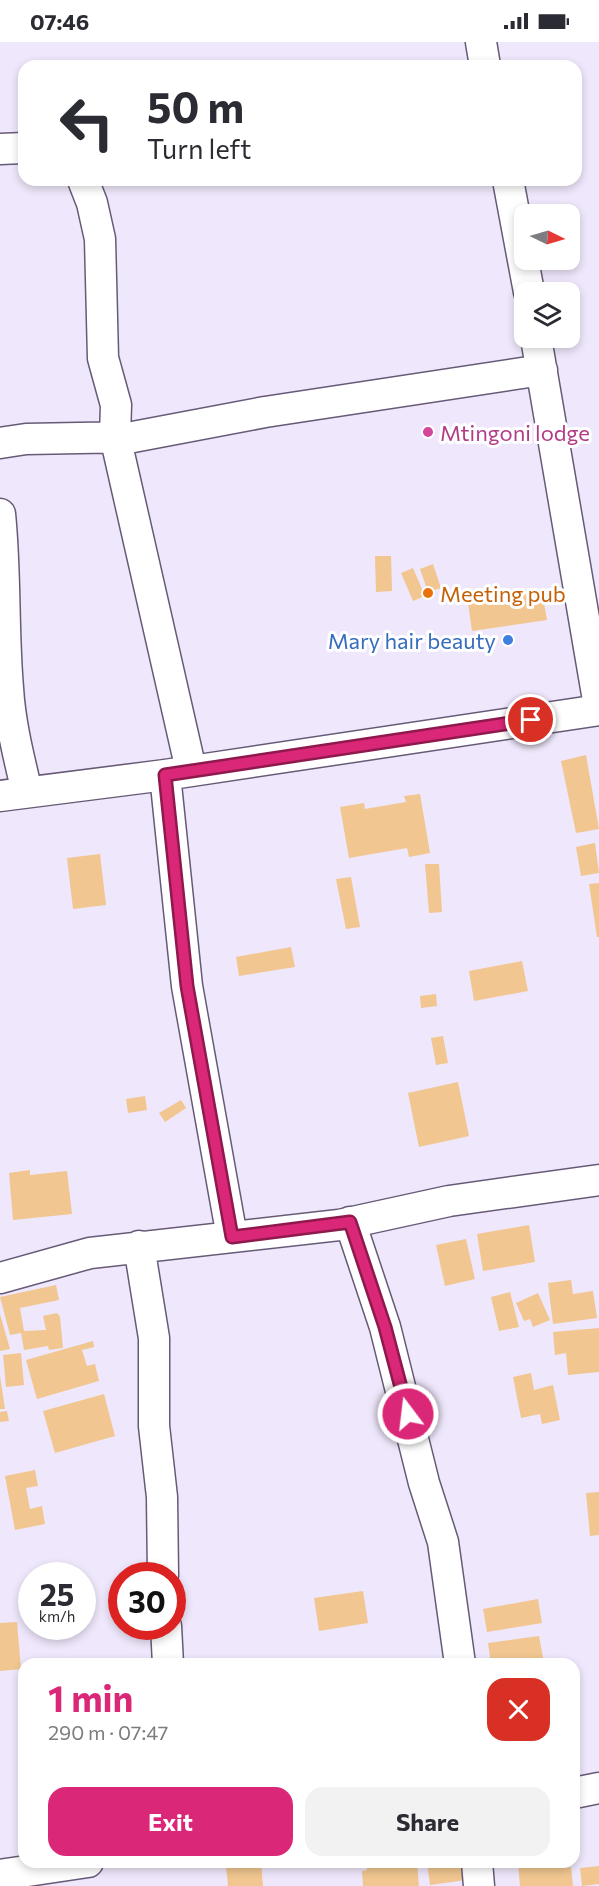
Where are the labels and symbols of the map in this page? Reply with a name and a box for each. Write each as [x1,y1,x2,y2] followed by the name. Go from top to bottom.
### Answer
[514,204,580,270] north arrow
[440,419,590,446] place label: Mtingoni lodge
[421,425,435,439] marker: Mtingoni lodge
[440,580,566,607] place label: Meeting pub
[421,586,435,600] marker: Meeting pub
[328,627,496,654] place label: Mary hair beauty
[501,633,515,647] marker: Mary hair beauty
[505,694,556,745] pin
[376,1382,440,1446] position arrow
[108,1562,186,1640] speed limit sign: 30

